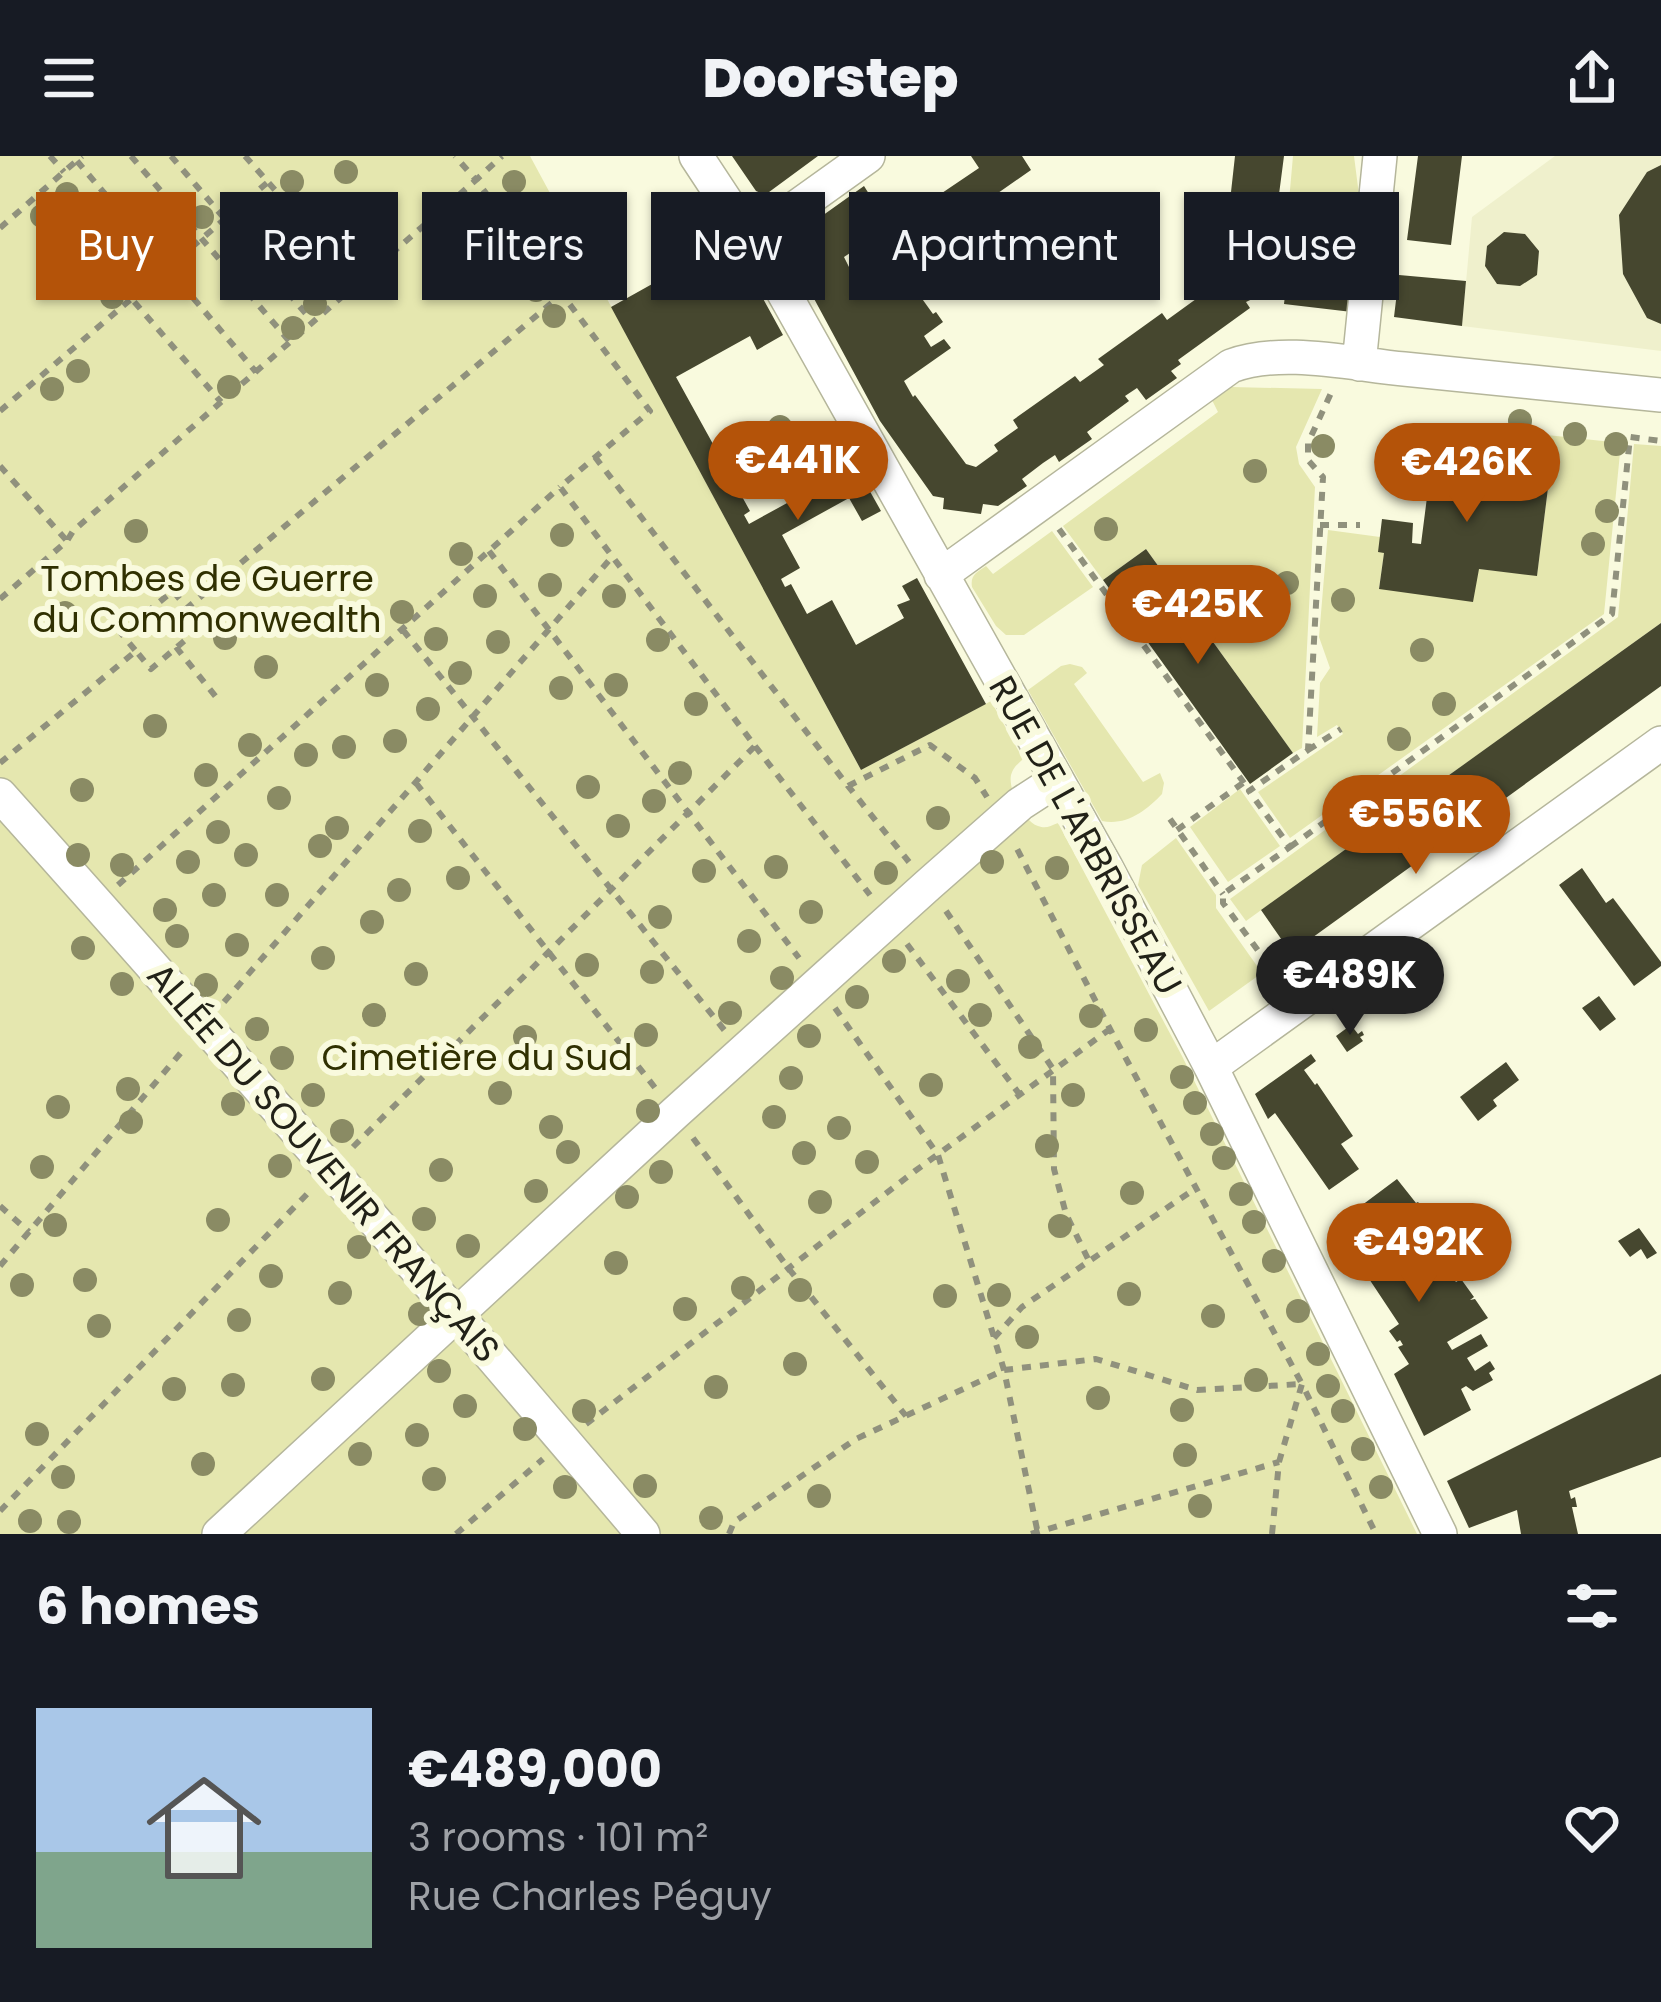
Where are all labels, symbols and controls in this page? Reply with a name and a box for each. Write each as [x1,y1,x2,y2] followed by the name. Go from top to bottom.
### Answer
[703,40,958,116] text: Doorstep
[36,45,102,111] icon: menu
[1559,45,1625,111] icon: share
[36,192,196,300] chip: Buy
[220,192,398,300] chip: Rent
[422,192,627,300] chip: Filters
[651,192,825,300] chip: New
[849,192,1160,300] chip: Apartment
[1184,192,1399,300] chip: House
[714,421,882,523] pin: €441K
[1383,423,1551,525] pin: €426K
[735,432,861,487] text: €441K
[1401,434,1533,489] text: €426K
[32,553,382,645] park label: Tombes de Guerre du Commonwealth
[1114,565,1282,667] pin: €425K
[1132,576,1264,631] text: €425K
[977,667,1194,1004] street label: RUE DE L'ARBRISSEAU
[1332,775,1500,877] pin: €556K
[1349,786,1483,841] text: €556K
[1266,936,1434,1038] pin: €489K
[1283,947,1417,1002] text: €489K
[135,951,512,1373] street label: ALLÉE DU SOUVENIR FRANÇAIS
[321,1032,633,1083] park label: Cimetière du Sud
[1335,1203,1503,1305] pin: €492K
[1354,1214,1484,1269] text: €492K
[36,1570,260,1642] text: 6 homes
[1559,1573,1625,1639] icon: filters
[408,1733,662,1805] text: €489,000
[132,1756,276,1900] icon: home
[1559,1795,1625,1861] icon: heart
[408,1810,708,1865] text: 3 rooms · 101 m²
[408,1869,772,1924] text: Rue Charles Péguy

